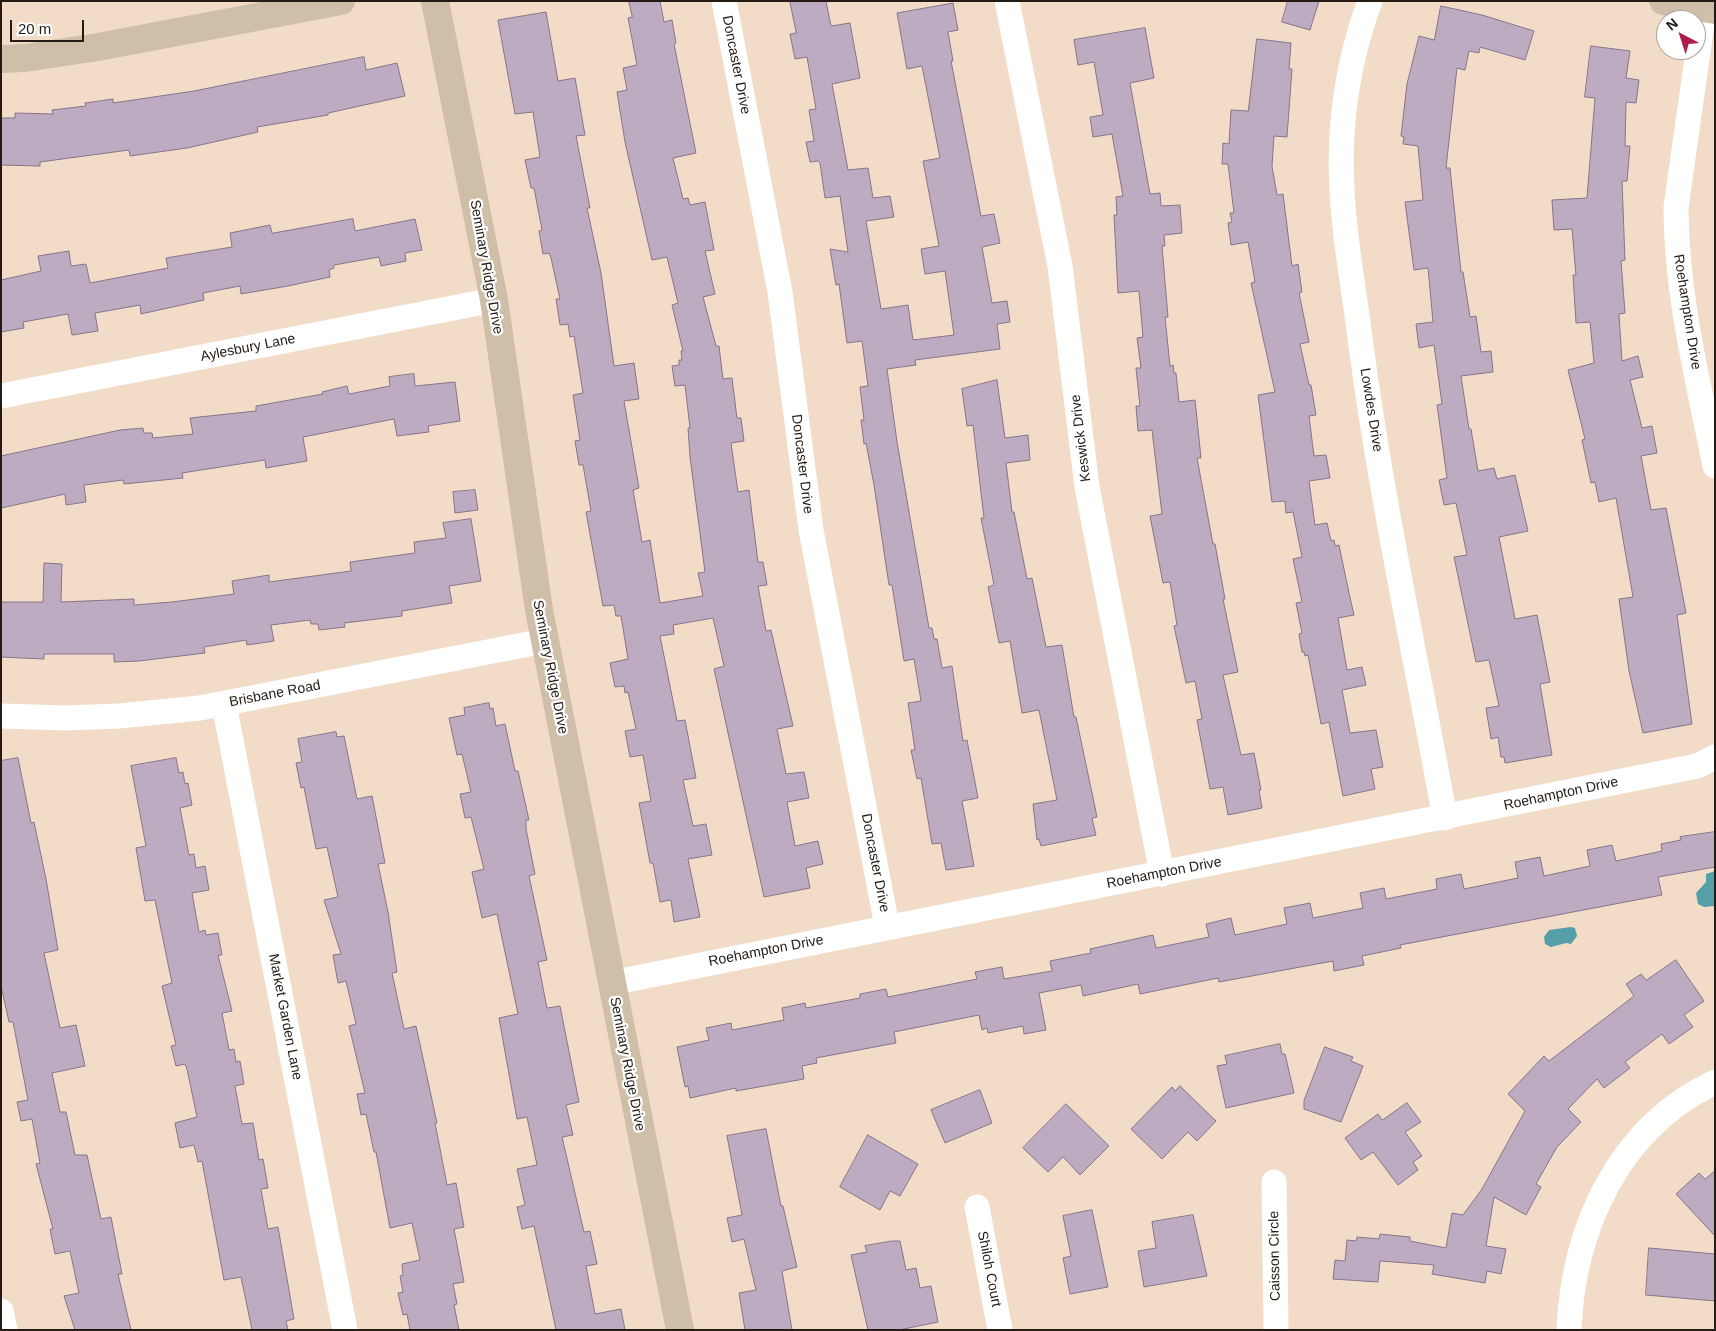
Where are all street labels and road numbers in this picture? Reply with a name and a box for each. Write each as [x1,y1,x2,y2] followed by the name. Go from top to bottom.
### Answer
[718,14,754,116] street label: Doncaster Drive
[466,198,506,336] street label: Seminary Ridge Drive
[1670,253,1704,371] street label: Roehampton Drive
[199,331,297,365] street label: Aylesbury Lane
[1356,367,1386,453] street label: Lowdes Drive
[1067,393,1095,483] street label: Keswick Drive
[788,413,816,515] street label: Doncaster Drive
[529,599,571,735] street label: Seminary Ridge Drive
[228,677,322,711] street label: Brisbane Road
[1502,774,1620,814] street label: Roehampton Drive
[857,812,893,914] street label: Doncaster Drive
[1105,854,1223,892] street label: Roehampton Drive
[707,932,825,970] street label: Roehampton Drive
[265,952,305,1082] street label: Market Garden Lane
[606,996,648,1132] street label: Seminary Ridge Drive
[1266,1211,1284,1301] street label: Caisson Circle
[973,1230,1005,1308] street label: Shiloh Court

